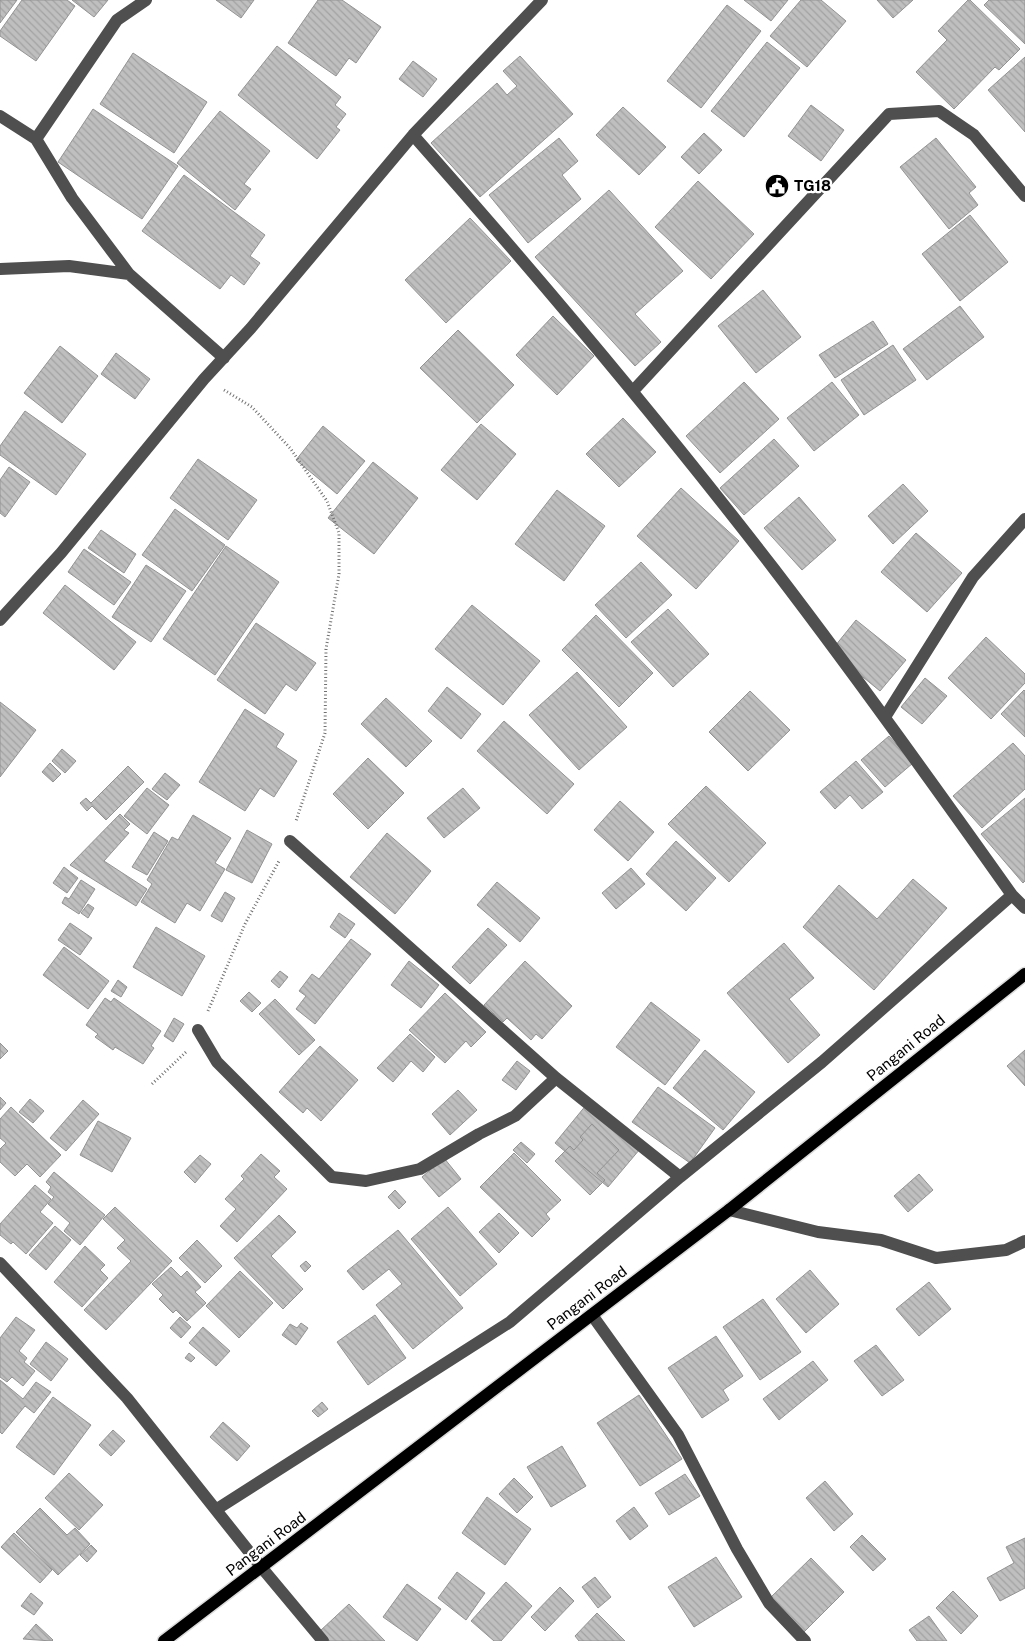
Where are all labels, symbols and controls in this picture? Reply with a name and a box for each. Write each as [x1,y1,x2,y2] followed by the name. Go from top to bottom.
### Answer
[764,173,790,199] public building icon: TG18
[794,177,831,194] place label: TG18
[863,1011,948,1084] street label: Pangani Road
[544,1262,630,1333] street label: Pangani Road
[223,1508,309,1579] street label: Pangani Road

